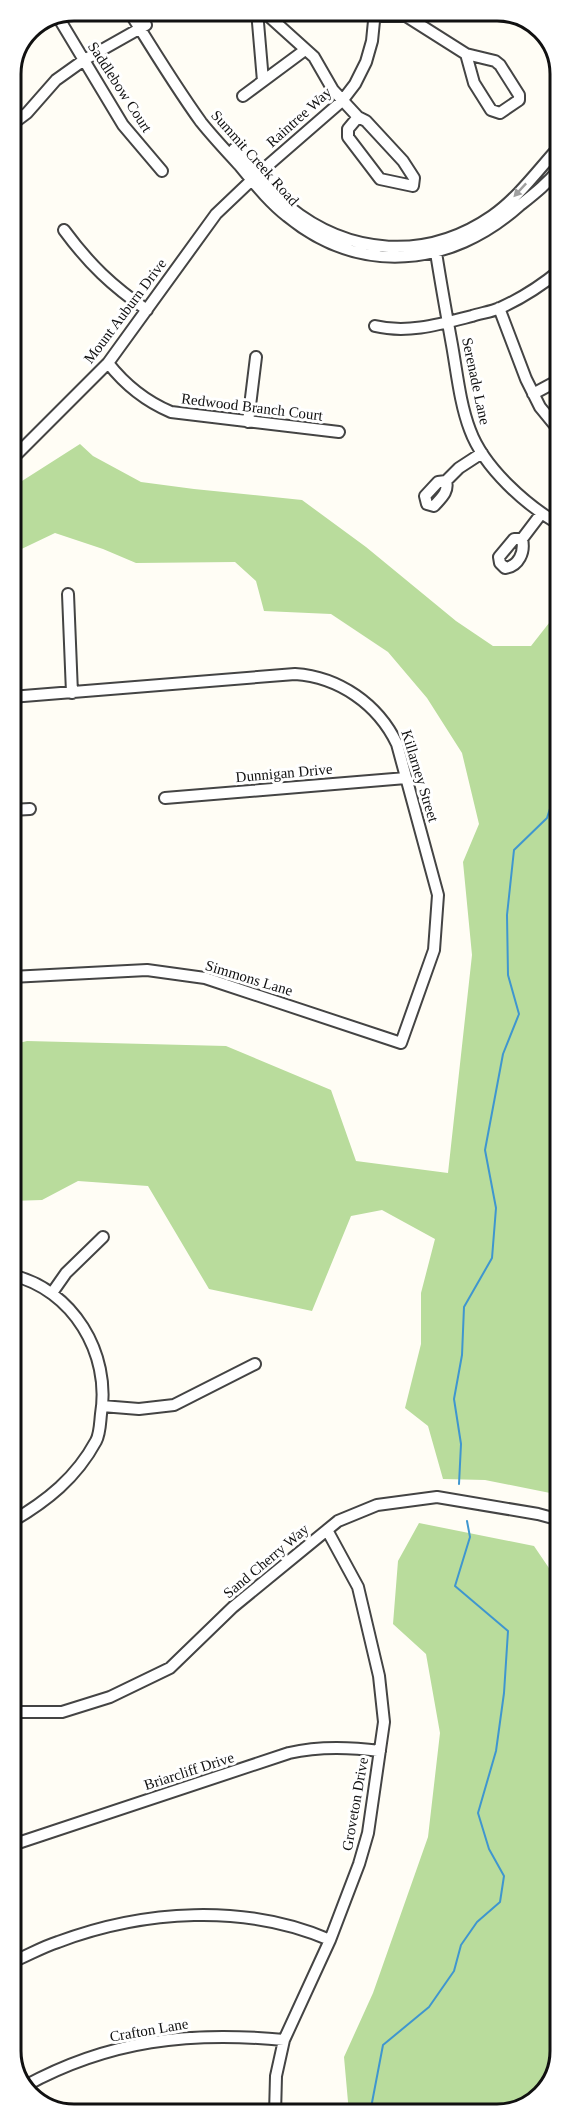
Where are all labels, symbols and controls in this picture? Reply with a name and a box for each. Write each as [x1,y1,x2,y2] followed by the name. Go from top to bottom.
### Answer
[85,39,156,136] street label: Saddlebow Court
[263,83,335,150] street label: Raintree Way
[208,107,302,209] street label: Summit Creek Road
[514,182,527,197] one-way arrow
[80,255,170,366] street label: Mount Auburn Drive
[459,336,493,426] street label: Serenade Lane
[180,390,325,424] street label: Redwood Branch Court
[398,728,442,825] street label: Killarney Street
[235,761,333,785] street label: Dunnigan Drive
[203,957,295,999] street label: Simmons Lane
[220,1520,312,1601] street label: Sand Cherry Way
[142,1749,236,1793] street label: Briarcliff Drive
[339,1756,371,1852] street label: Groveton Drive
[108,2015,190,2045] street label: Crafton Lane

